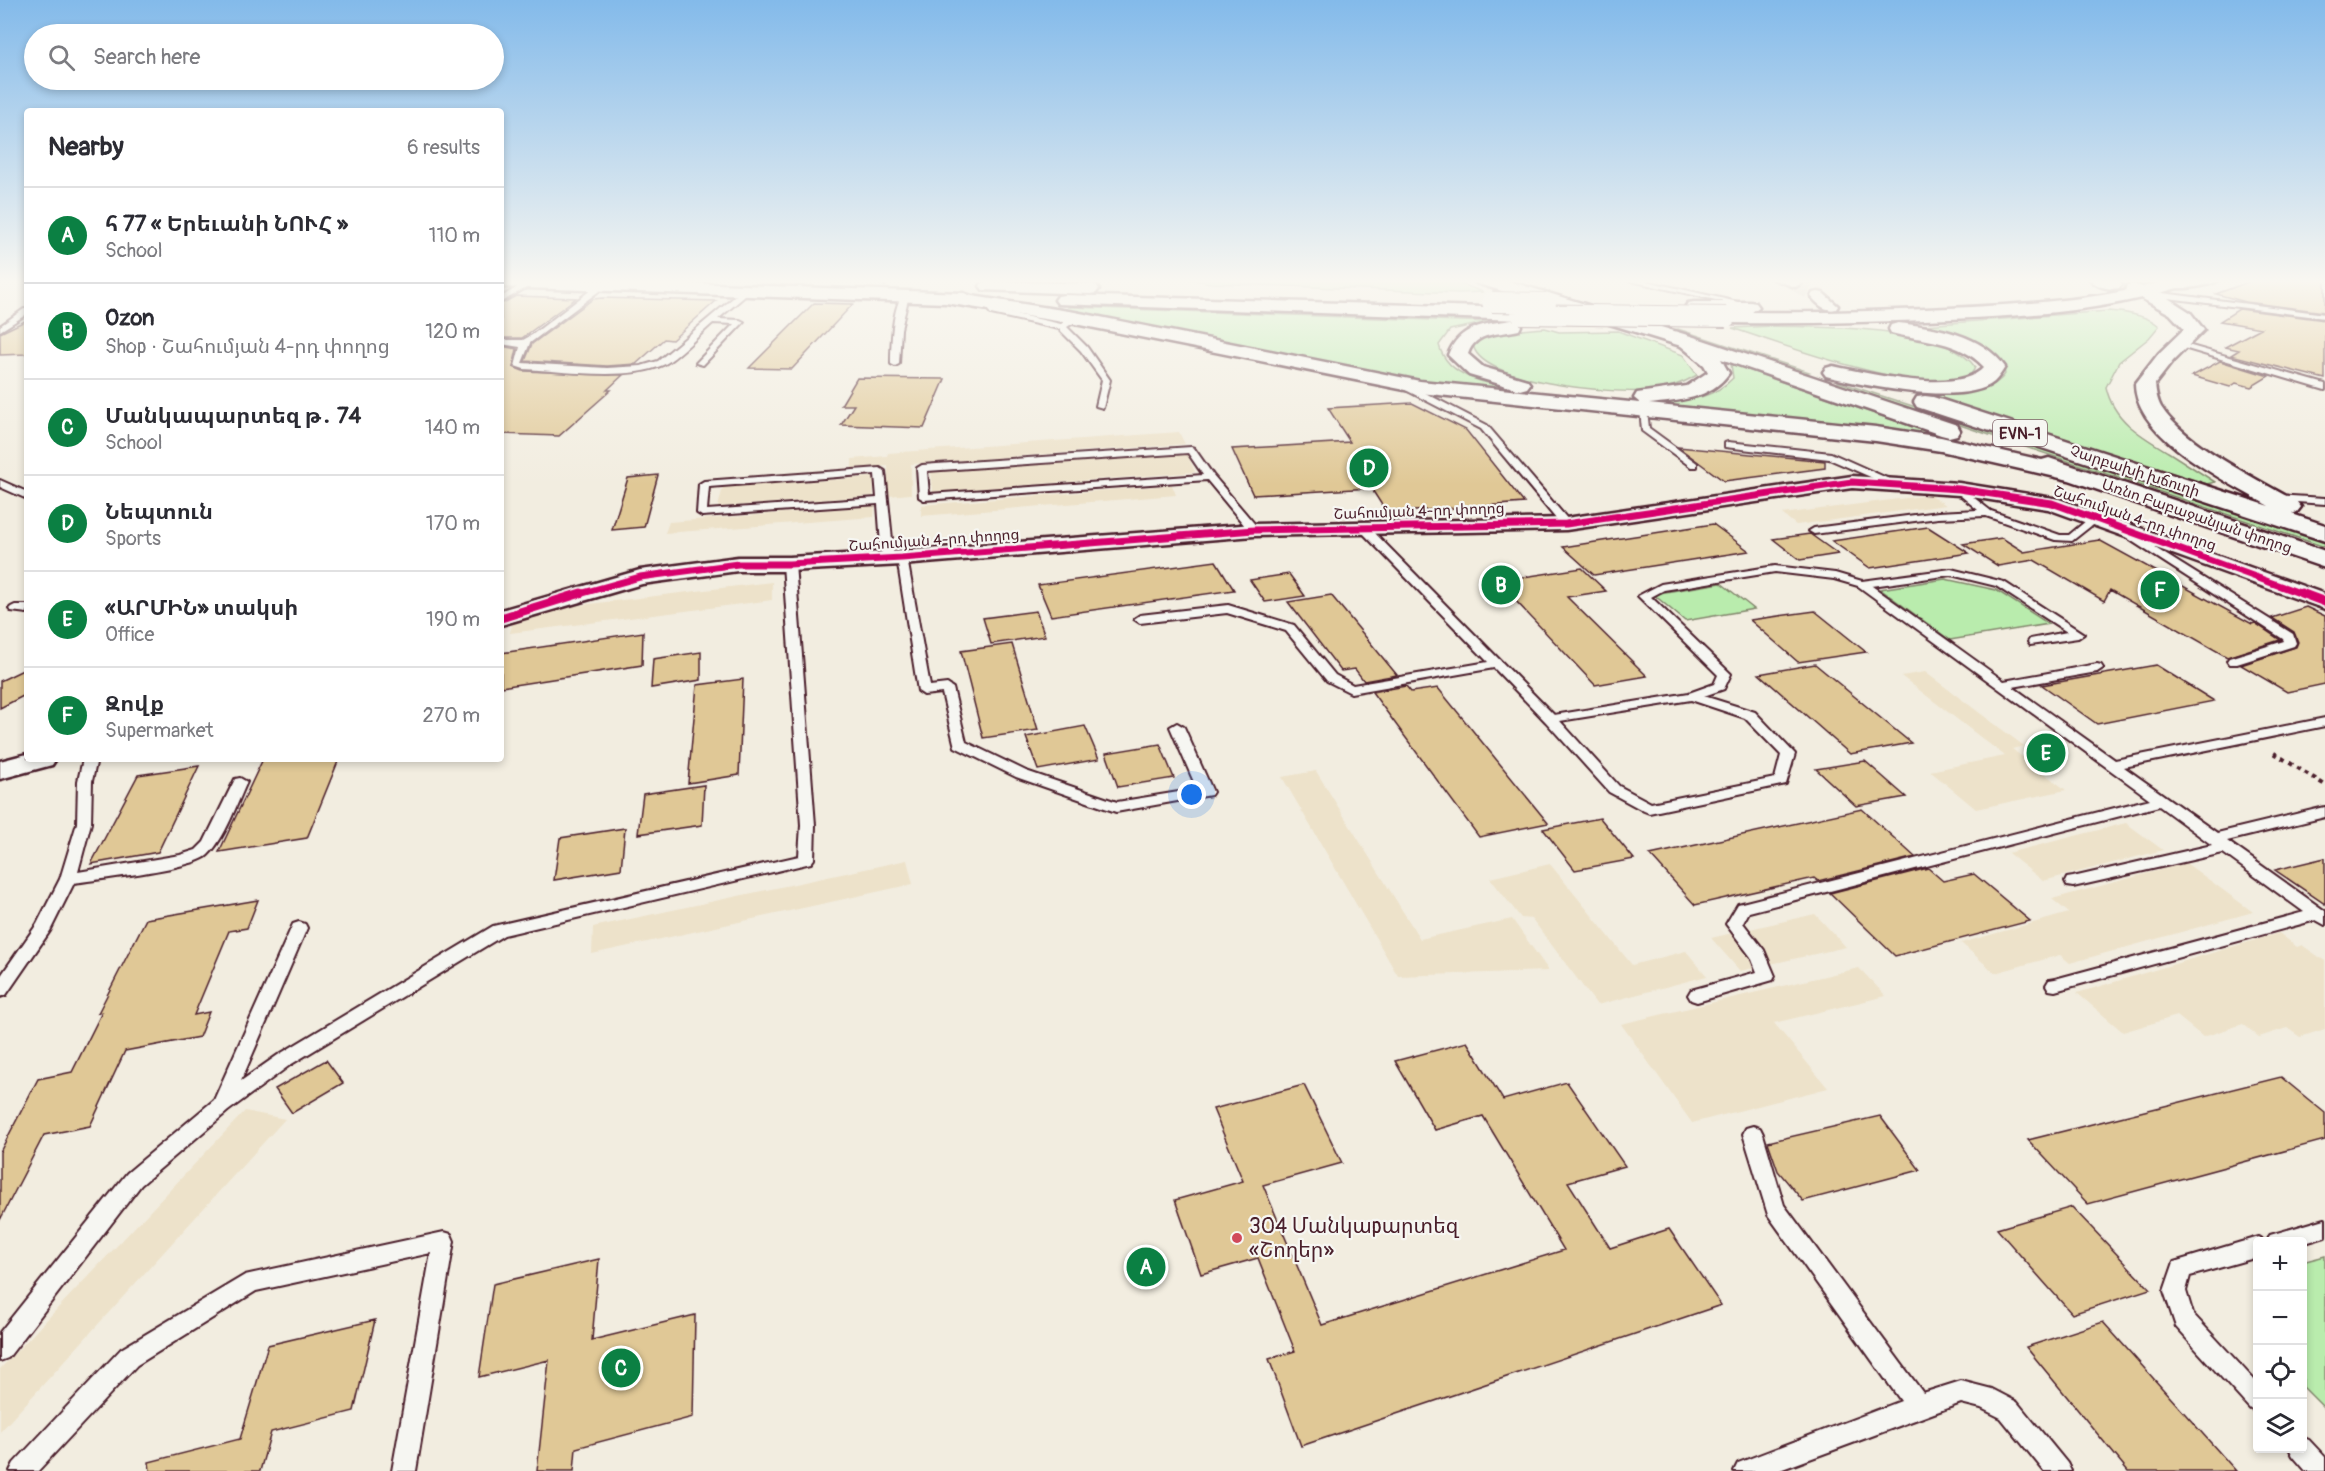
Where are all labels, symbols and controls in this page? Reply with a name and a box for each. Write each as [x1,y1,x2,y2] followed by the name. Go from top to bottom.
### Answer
[24,24,504,90] search box
[45,41,78,74] icon: search
[93,43,200,71] text: Search here
[48,131,124,163] text: Nearby
[407,135,480,160] text: 6 results
[105,210,348,238] text: հ 77 « Երեւանի ՆՈՒՀ »
[61,223,74,248] text: A
[429,223,480,248] text: 110 m
[105,238,162,263] text: School
[105,304,154,332] text: Ozon
[62,319,73,344] text: B
[425,319,480,344] text: 120 m
[105,334,390,359] text: Shop · Շահումյան 4-րդ փողոց
[105,402,361,430] text: Մանկապարտեզ թ․ 74
[61,415,74,440] text: C
[425,415,480,440] text: 140 m
[1993,420,2047,446] road number: EVN-1
[105,430,162,455] text: School
[2068,442,2202,501] street label: Չարբախի խճուղի
[1350,446,1388,490] pin: D
[2099,475,2294,558] street label: Առնո Բաբաջանյան փողոց
[2051,482,2219,555] street label: Շահումյան 4-րդ փողոց
[105,498,213,526] text: Նեպտուն
[1333,499,1505,524] street label: Շահումյան 4-րդ փողոց
[61,511,74,536] text: D
[426,511,480,536] text: 170 m
[848,525,1020,556] street label: Շահումյան 4-րդ փողոց
[105,526,161,551] text: Sports
[1482,562,1520,608] pin: B
[2140,568,2180,612] pin: F
[105,594,298,622] text: «ԱՐՄԻՆ» տակսի
[62,607,73,632] text: E
[426,607,480,632] text: 190 m
[105,622,154,647] text: Office
[105,690,164,718] text: Զովք
[61,703,74,728] text: F
[422,703,480,728] text: 270 m
[105,718,214,743] text: Supermarket
[2026,730,2066,776] pin: E
[1177,780,1206,809] your location
[1249,1213,1460,1264] place label: 304 Մանկաpարտեզ «Շողեր»
[1230,1231,1244,1245] marker: 304 Մանկաpարտեզ «Շողեր»
[2253,1237,2307,1453] map controls
[2253,1237,2307,1291] button: +
[1126,1244,1166,1290] pin: A
[2253,1291,2307,1345] button: −
[2253,1345,2307,1399] button: locate
[602,1346,640,1390] pin: C
[2253,1399,2307,1453] button: layers

